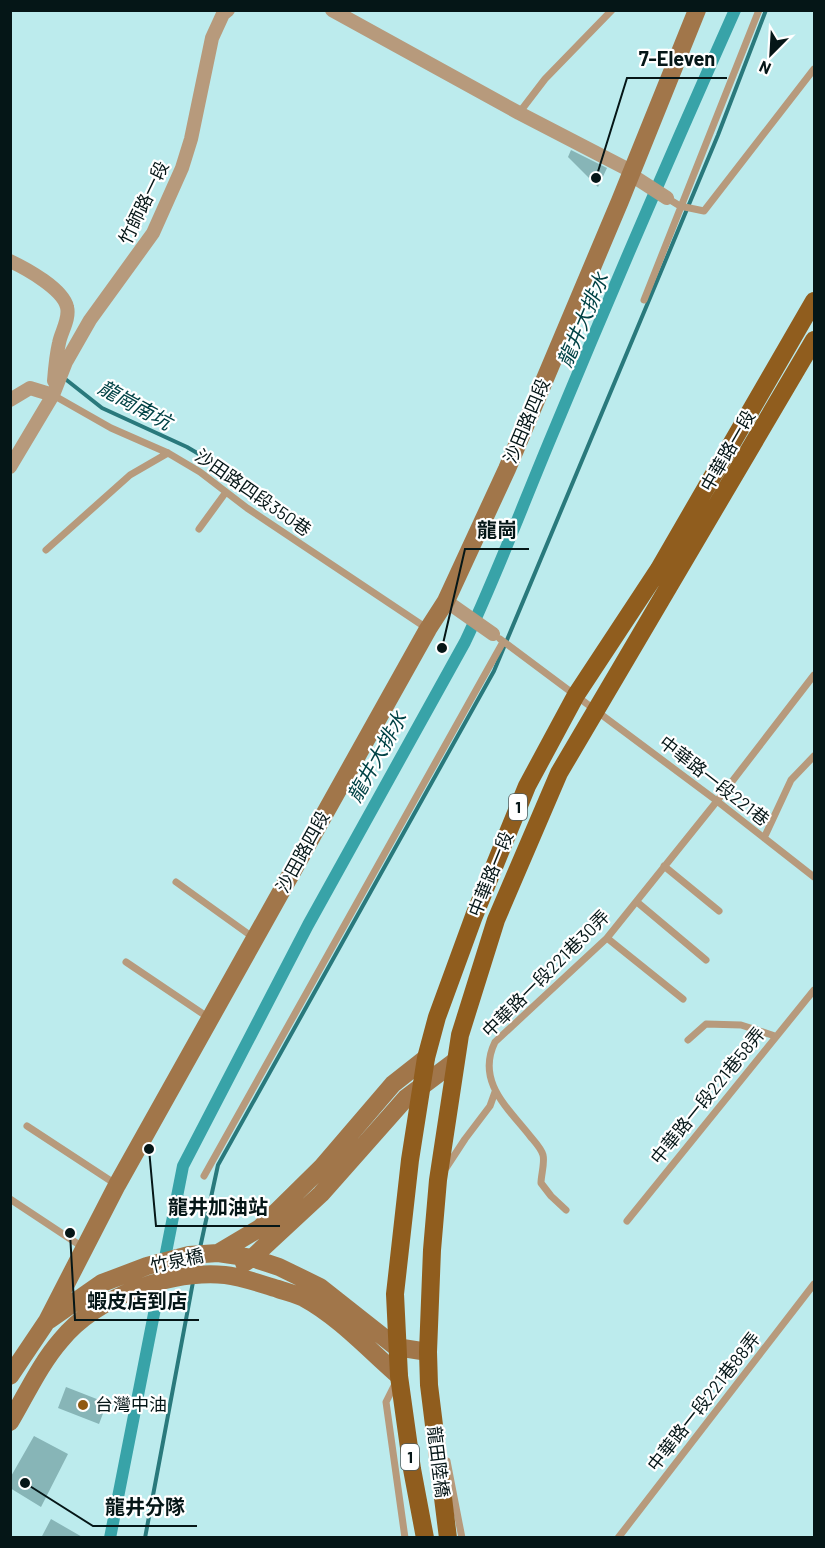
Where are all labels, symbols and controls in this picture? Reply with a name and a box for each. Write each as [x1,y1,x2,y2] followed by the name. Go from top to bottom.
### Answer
[741,24,801,84] north arrow
[627,40,727,78] callout: 7-Eleven
[639,46,715,70] text: 7-Eleven
[756,57,773,79] text: N
[113,157,173,248] street label: 竹師路一段
[551,268,613,370] water label: 龍井大排水
[95,374,179,435] water label: 龍崗南坑
[498,375,554,466] street label: 沙田路四段
[695,406,759,495] street label: 中華路一段
[191,444,316,540] street label: 沙田路四段350巷
[465,511,529,549] callout: 龍崗
[477,517,517,541] text: 龍崗
[341,706,411,806] water label: 龍井大排水
[655,730,774,830] street label: 中華路一段221巷
[509,794,527,820] road number: 1
[271,807,334,896] street label: 沙田路四段
[463,828,517,919] street label: 中華路一段
[477,905,613,1041] street label: 中華路一段221巷30弄
[645,1022,769,1168] street label: 中華路一段221巷58弄
[156,1188,280,1226] callout: 龍井加油站
[168,1194,268,1218] text: 龍井加油站
[148,1244,205,1276] street label: 竹泉橋
[75,1282,199,1320] callout: 蝦皮店到店
[87,1288,187,1312] text: 蝦皮店到店
[642,1328,764,1475] street label: 中華路一段221巷88弄
[95,1393,167,1415] place label: 台灣中油
[76,1398,90,1412] marker: 台灣中油
[424,1425,454,1499] street label: 龍田陸橋
[401,1444,419,1470] road number: 1
[93,1488,197,1526] callout: 龍井分隊
[105,1494,185,1518] text: 龍井分隊

